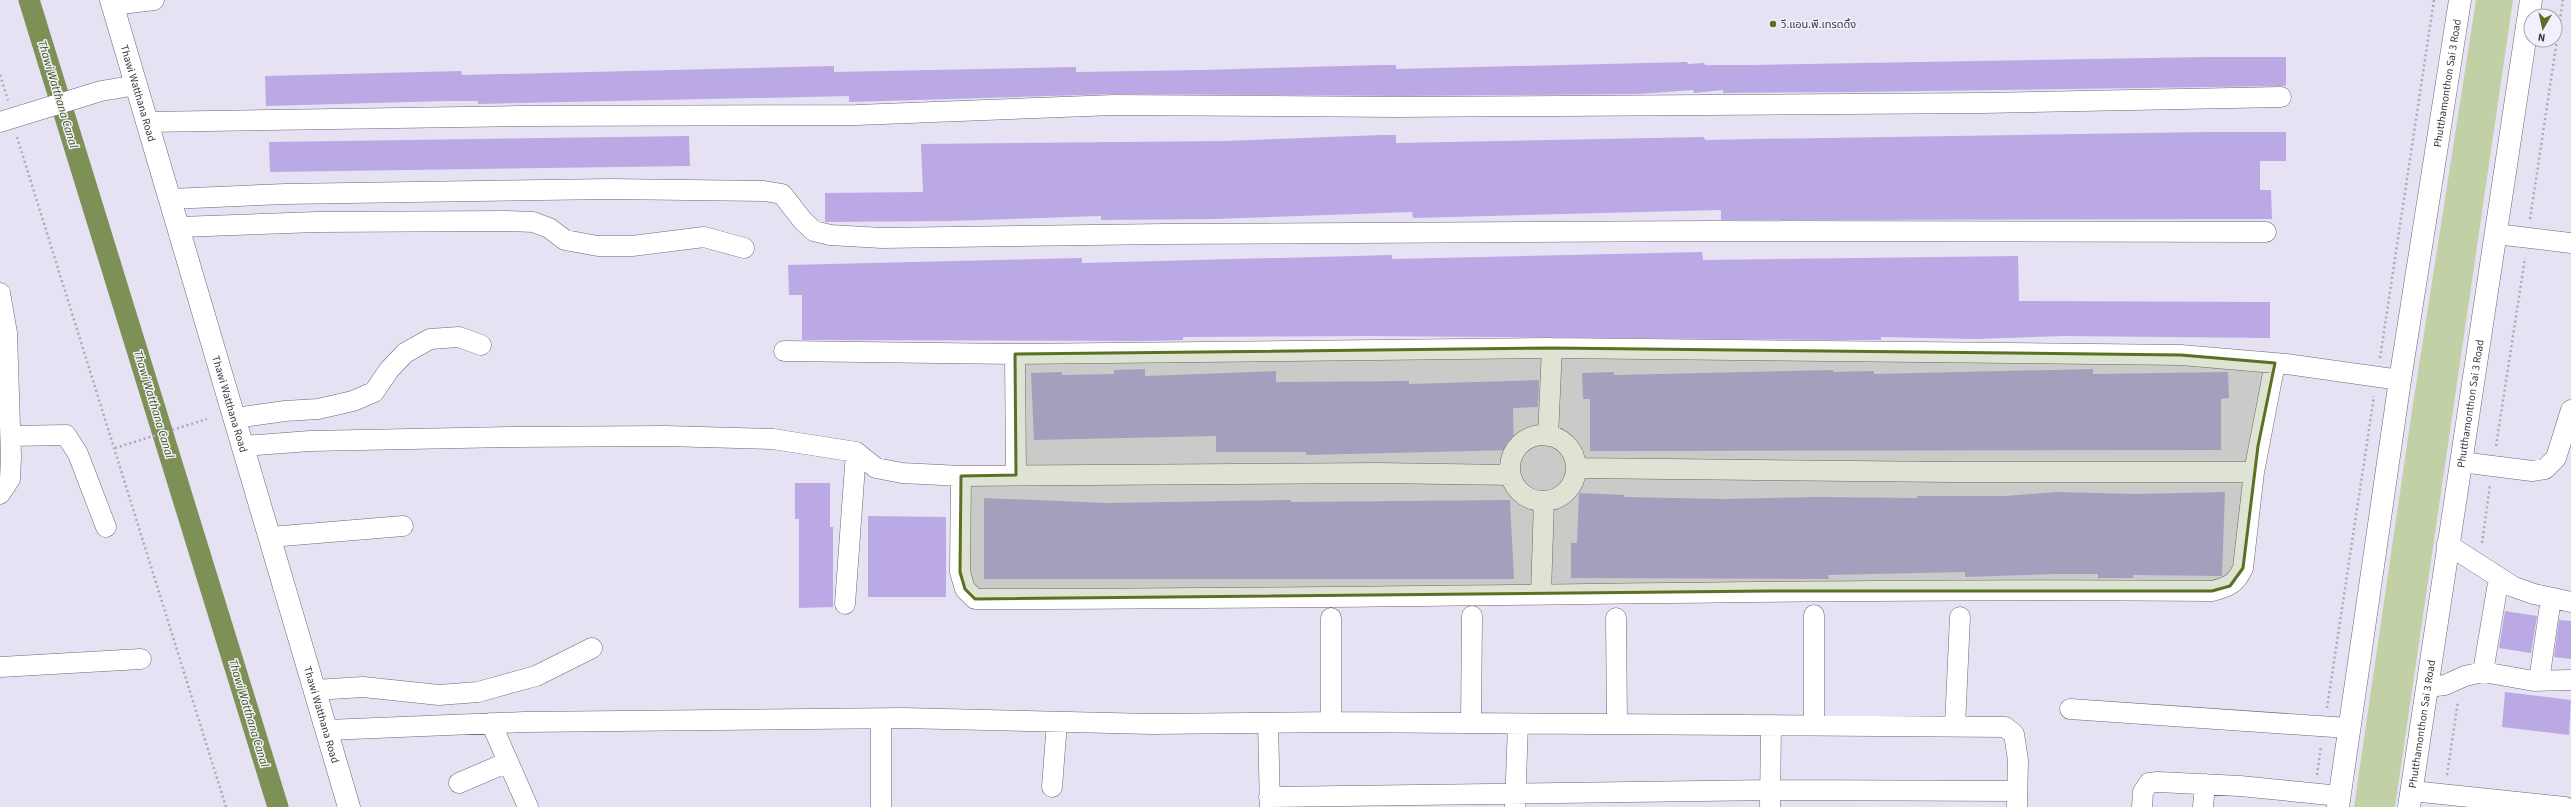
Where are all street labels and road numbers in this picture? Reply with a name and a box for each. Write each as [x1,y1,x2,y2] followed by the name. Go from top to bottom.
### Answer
[2430,18,2465,148] street label: Phutthamonthon Sai 3 Road
[117,43,159,143] street label: Thawi Watthana Road
[2453,338,2488,469] street label: Phutthamonthon Sai 3 Road
[208,354,251,454] street label: Thawi Watthana Road
[2405,659,2439,789] street label: Phutthamonthon Sai 3 Road
[300,664,343,765] street label: Thawi Watthana Road

